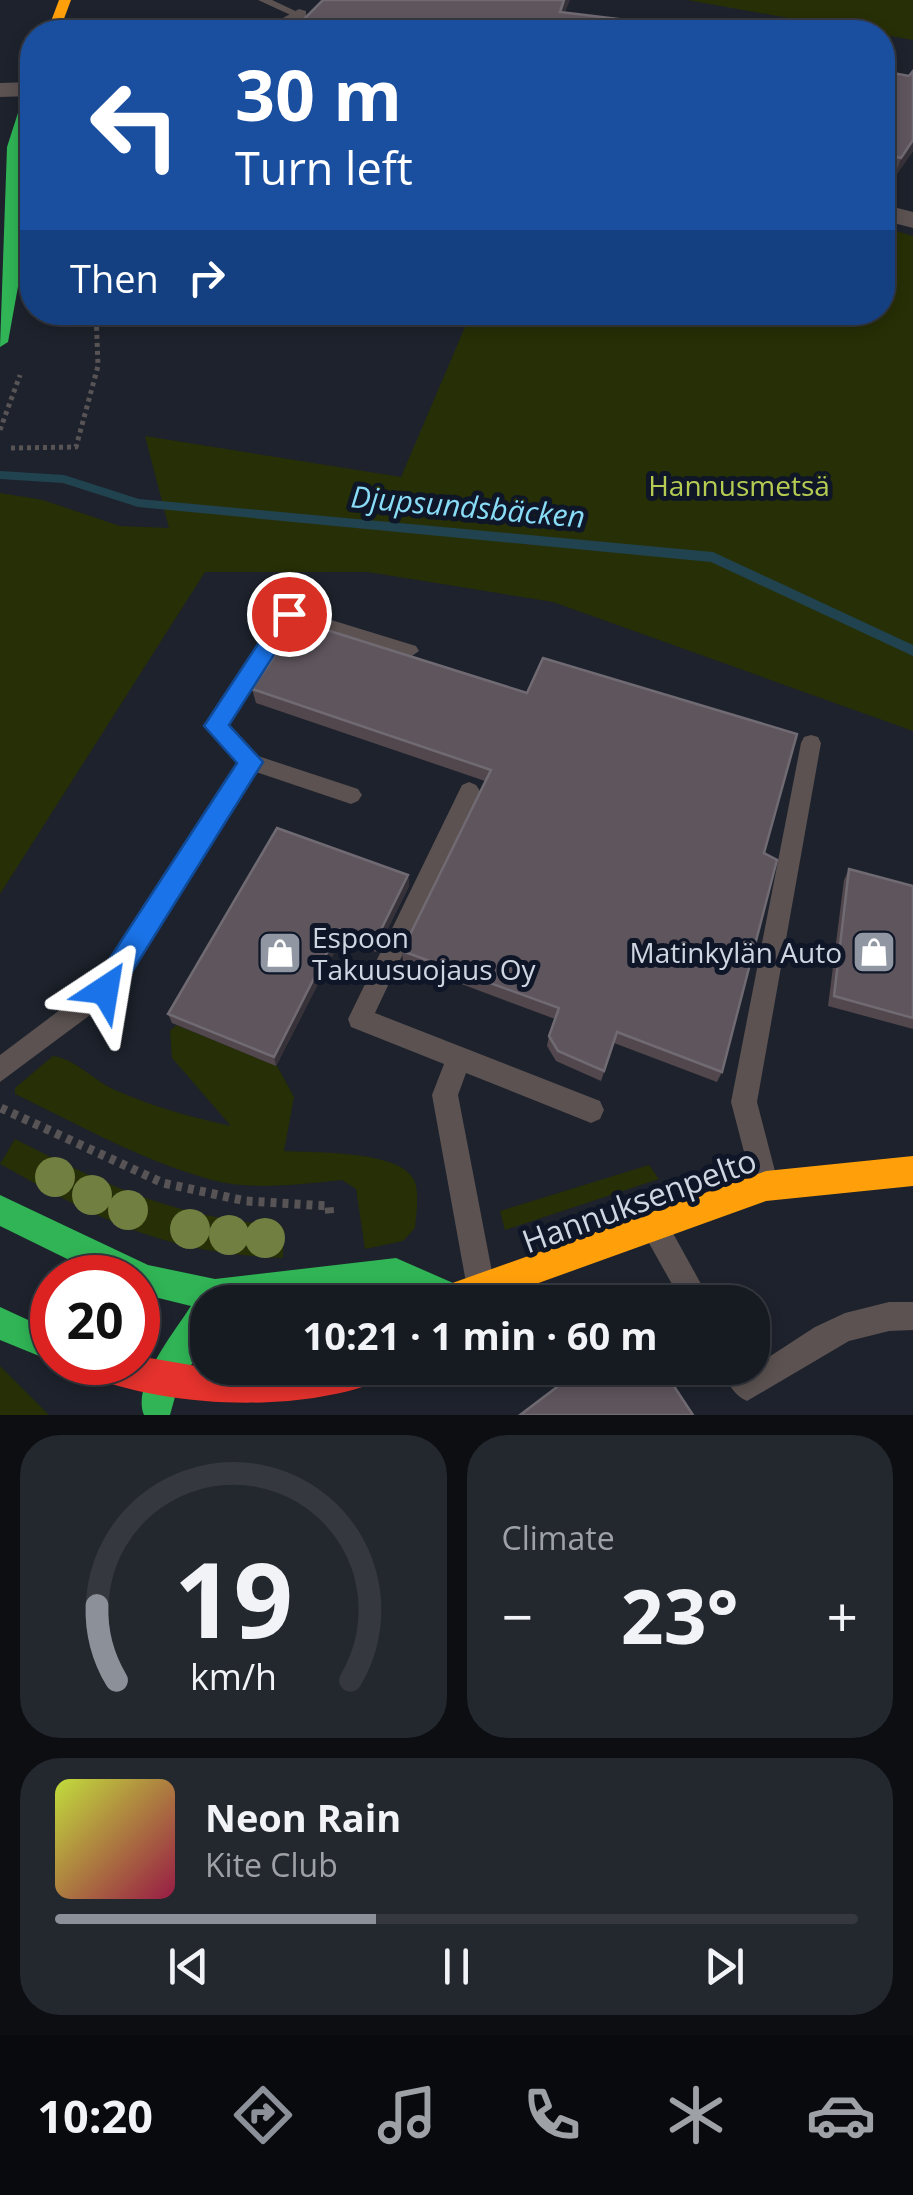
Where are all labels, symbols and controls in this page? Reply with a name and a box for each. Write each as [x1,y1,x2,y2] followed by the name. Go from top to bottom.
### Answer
[235,46,402,142] text: 30 m
[70,60,200,190] icon: left
[235,137,413,198] text: Turn left
[179,250,234,305] icon: right
[70,252,159,304] text: Then
[648,466,830,504] park label: Hannusmetsä
[349,475,587,537] water label: Djupsundsbäcken
[247,572,332,657] pin
[262,587,317,642] icon: arrive
[312,918,537,988] place label: Espoon Takuusuojaus Oy
[851,929,897,975] shop icon: Matinkylän Auto
[257,930,303,976] shop icon: Espoon Takuusuojaus Oy
[630,933,842,971] place label: Matinkylän Auto
[53,938,157,1042] position arrow
[516,1138,762,1262] street label: Hannuksenpelto
[30,1255,160,1385] speed limit sign: 20
[302,1309,658,1361] text: 10:21 · 1 min · 60 m
[502,1516,615,1559] text: Climate
[174,1527,293,1668] text: 19
[621,1564,739,1666] text: 23°
[502,1578,533,1653] text: −
[827,1578,858,1653] text: +
[190,1652,277,1700] text: km/h
[205,1791,401,1843] text: Neon Rain
[205,1843,338,1886] text: Kite Club
[161,1939,216,1994] icon: previous
[429,1939,484,1994] icon: pause
[697,1939,752,1994] icon: next
[228,2080,298,2150] icon: directions
[372,2080,442,2150] icon: music
[517,2080,587,2150] icon: phone
[661,2080,731,2150] icon: climate
[806,2080,876,2150] icon: car
[37,2085,153,2146] text: 10:20

